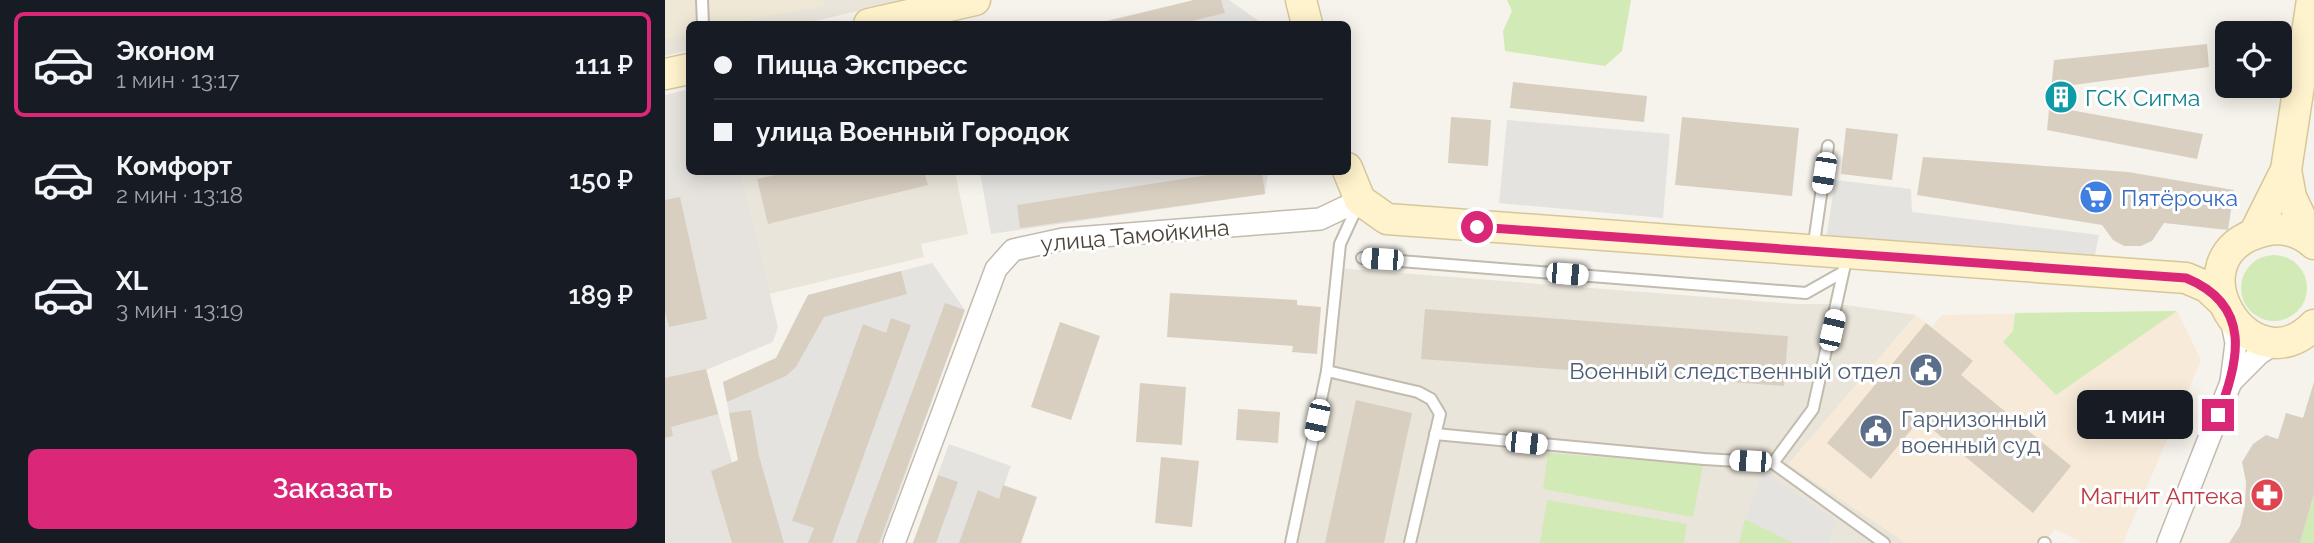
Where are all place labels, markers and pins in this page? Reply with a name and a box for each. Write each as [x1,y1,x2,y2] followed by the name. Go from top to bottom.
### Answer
[2042,78,2080,116] building icon: ГСК Сигма
[2085,84,2200,111] place label: ГСК Сигма
[2077,178,2115,216] supermarket icon: Пятёрочка
[2121,184,2238,211] place label: Пятёрочка
[1907,351,1945,389] public building icon: Военный следственный отдел
[1569,357,1901,384] place label: Военный следственный отдел
[1901,405,2047,458] place label: Гарнизонный военный суд
[1857,412,1895,450] public building icon: Гарнизонный военный суд
[2248,476,2286,514] pharmacy icon: Магнит Аптека
[2080,482,2243,509] place label: Магнит Аптека

